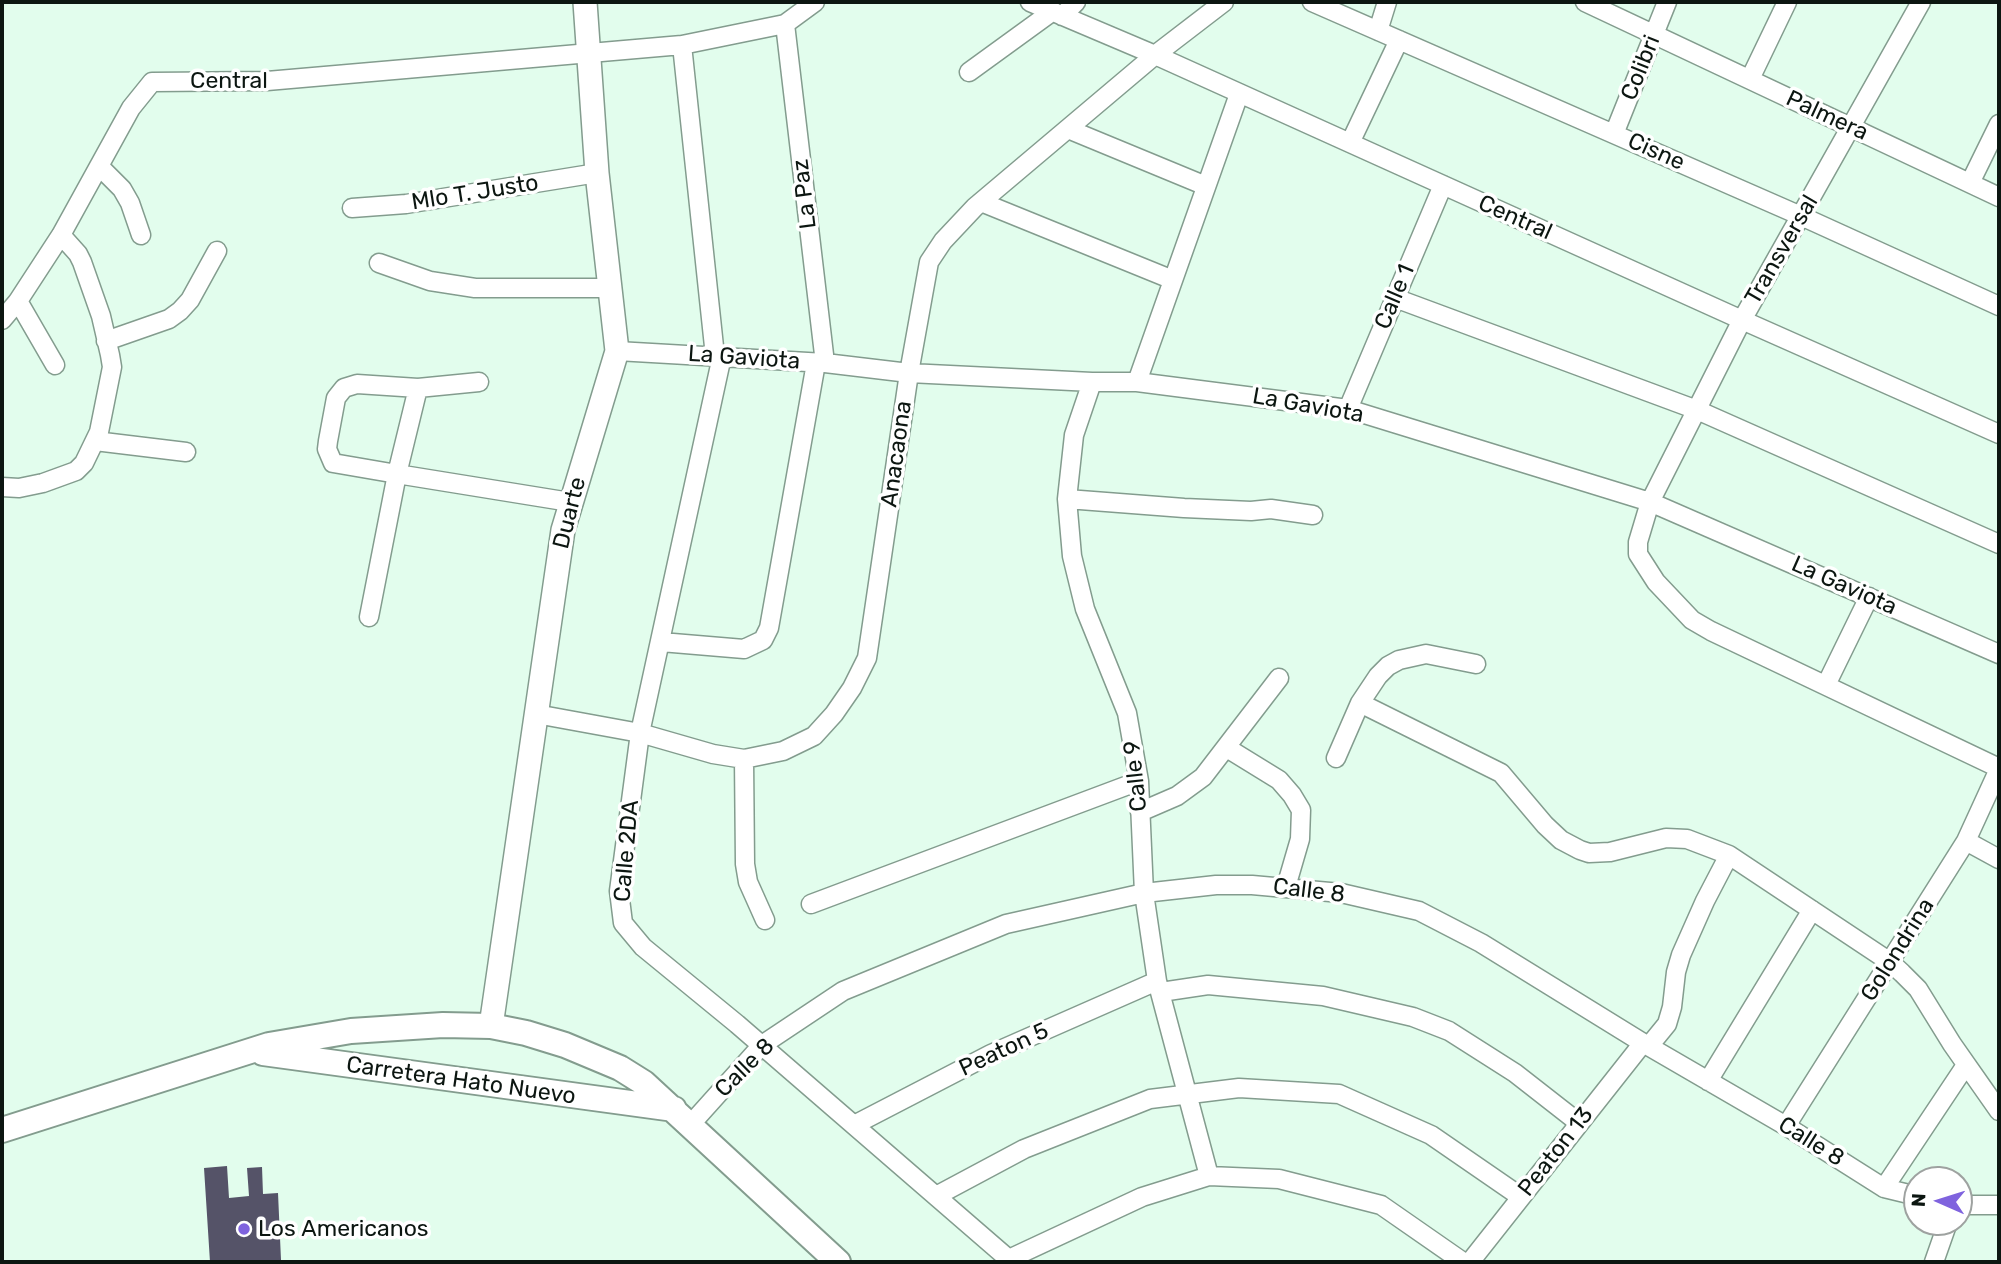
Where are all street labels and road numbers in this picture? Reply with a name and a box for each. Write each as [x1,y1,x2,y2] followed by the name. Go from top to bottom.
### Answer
[1616,31,1666,105] street label: Colibri
[190,67,268,95] street label: Central
[1782,85,1872,147] street label: Palmera
[1623,127,1689,177] street label: Cisne
[787,157,823,231] street label: La Paz
[410,169,540,217] street label: Mlo T. Justo
[1474,190,1556,246] street label: Central
[1740,190,1824,310] street label: Transversal
[1369,261,1421,333] street label: Calle 1
[687,340,801,376] street label: La Gaviota
[1250,383,1366,429] street label: La Gaviota
[876,399,918,509] street label: Anacaona
[548,474,592,552] street label: Duarte
[1787,551,1901,621] street label: La Gaviota
[1119,739,1153,813] street label: Calle 9
[609,799,645,903] street label: Calle 2DA
[1271,873,1347,909] street label: Calle 8
[1856,893,1940,1007] street label: Golondrina
[955,1017,1053,1083] street label: Peaton 5
[710,1033,780,1103] street label: Calle 8
[344,1051,578,1111] street label: Carretera Hato Nuevo
[1513,1102,1599,1202] street label: Peaton 13
[1773,1111,1849,1173] street label: Calle 8

